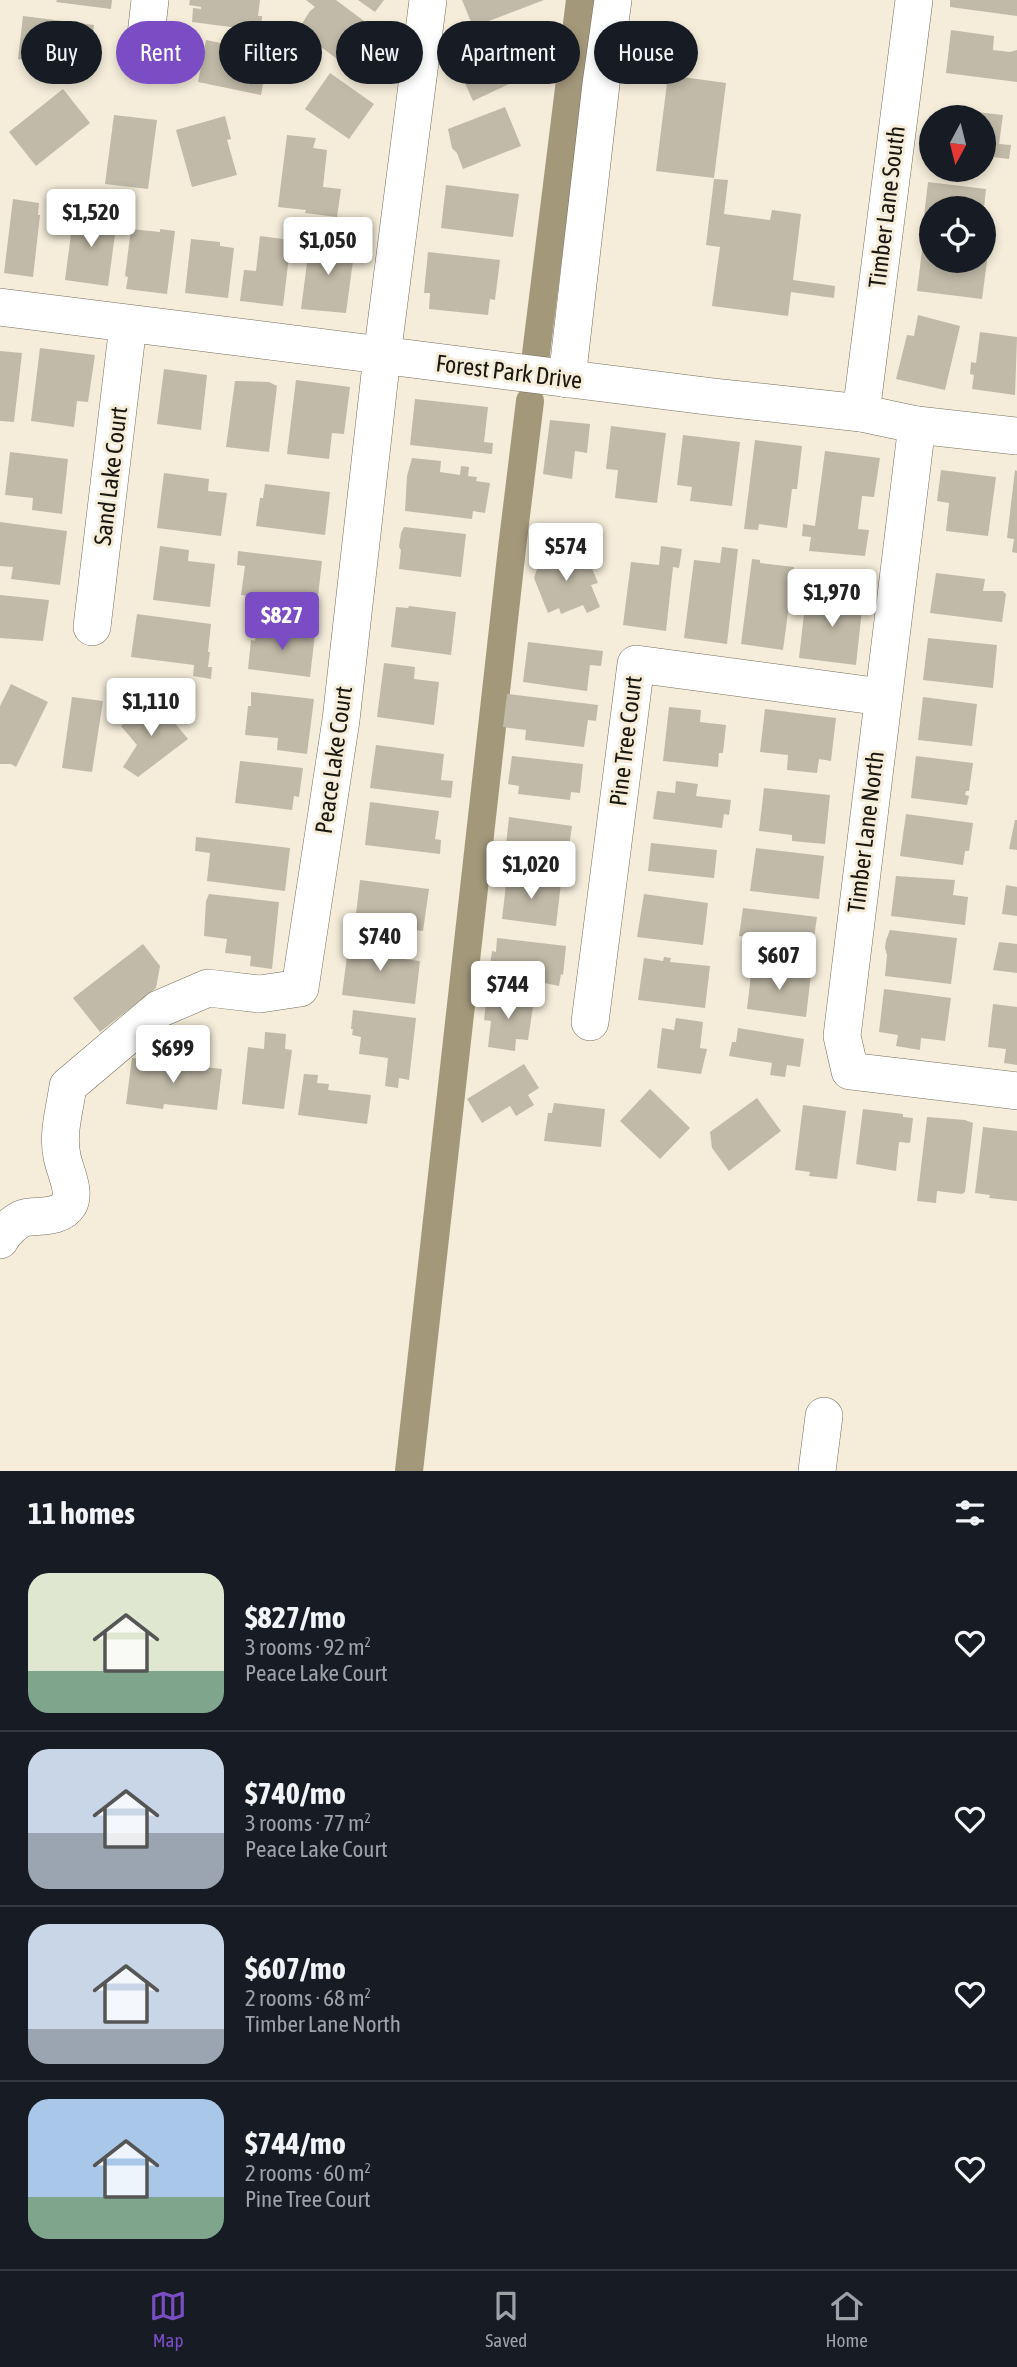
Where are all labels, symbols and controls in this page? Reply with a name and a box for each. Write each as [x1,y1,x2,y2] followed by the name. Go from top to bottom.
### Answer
[21,21,102,84] chip: Buy
[116,21,205,84] chip: Rent
[219,21,322,84] chip: Filters
[336,21,423,84] chip: New
[437,21,580,84] chip: Apartment
[594,21,698,84] chip: House
[919,105,996,182] north arrow
[919,105,996,273] map controls
[863,124,910,290] street label: Timber Lane South
[34,190,148,249] pin: $1,520
[919,196,996,273] button: locate
[63,199,120,225] text: $1,520
[271,218,385,277] pin: $1,050
[300,227,357,253] text: $1,050
[434,349,584,394] street label: Forest Park Drive
[89,405,132,547] street label: Sand Lake Court
[525,524,607,583] pin: $574
[545,533,587,559] text: $574
[775,570,889,629] pin: $1,970
[804,579,861,605] text: $1,970
[241,592,323,652] pin: $827
[261,602,303,628] text: $827
[604,674,647,808] street label: Pine Tree Court
[94,678,208,738] pin: $1,110
[310,684,357,835] street label: Peace Lake Court
[123,688,180,714] text: $1,110
[842,750,889,914] street label: Timber Lane North
[474,842,588,901] pin: $1,020
[503,851,560,877] text: $1,020
[339,914,421,973] pin: $740
[359,923,401,949] text: $740
[738,932,820,992] pin: $607
[758,942,800,968] text: $607
[467,962,549,1021] pin: $744
[487,971,529,997] text: $744
[132,1026,214,1085] pin: $699
[152,1035,194,1061] text: $699
[951,1494,989,1532] icon: filters
[28,1496,135,1530] text: 11 homes
[245,1600,346,1634] text: $827/mo
[84,1601,168,1685] icon: home
[951,1624,989,1662] icon: heart
[245,1634,371,1660] text: 3 rooms · 92 m²
[245,1660,388,1686] text: Peace Lake Court
[245,1776,346,1810] text: $740/mo
[84,1777,168,1861] icon: home
[951,1800,989,1838] icon: heart
[245,1810,371,1836] text: 3 rooms · 77 m²
[245,1836,388,1862] text: Peace Lake Court
[245,1951,346,1985] text: $607/mo
[84,1952,168,2036] icon: home
[951,1975,989,2013] icon: heart
[245,1985,371,2011] text: 2 rooms · 68 m²
[245,2011,401,2037] text: Timber Lane North
[245,2126,346,2160] text: $744/mo
[84,2127,168,2211] icon: home
[951,2150,989,2188] icon: heart
[245,2160,371,2186] text: 2 rooms · 60 m²
[245,2186,371,2212] text: Pine Tree Court
[149,2287,187,2351] tab: Map
[485,2287,527,2351] tab: Saved
[826,2287,868,2351] tab: Home

